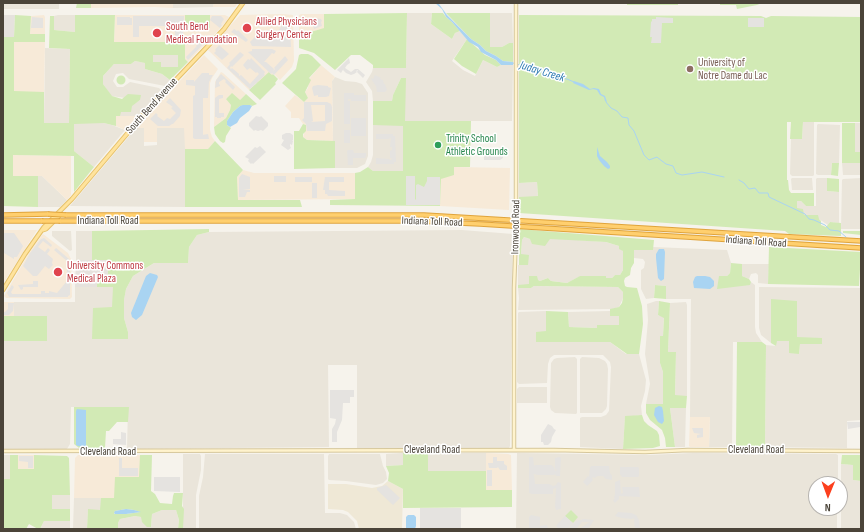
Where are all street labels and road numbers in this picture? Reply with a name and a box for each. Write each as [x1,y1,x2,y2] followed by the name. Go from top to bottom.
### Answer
[123,75,181,137] street label: South Bend Avenue
[509,200,523,254] street label: Ironwood Road
[78,214,138,228] street label: Indiana Toll Road
[401,214,463,230] street label: Indiana Toll Road
[725,233,787,251] street label: Indiana Toll Road
[404,443,460,457] street label: Cleveland Road
[728,443,784,457] street label: Cleveland Road
[80,445,136,459] street label: Cleveland Road

